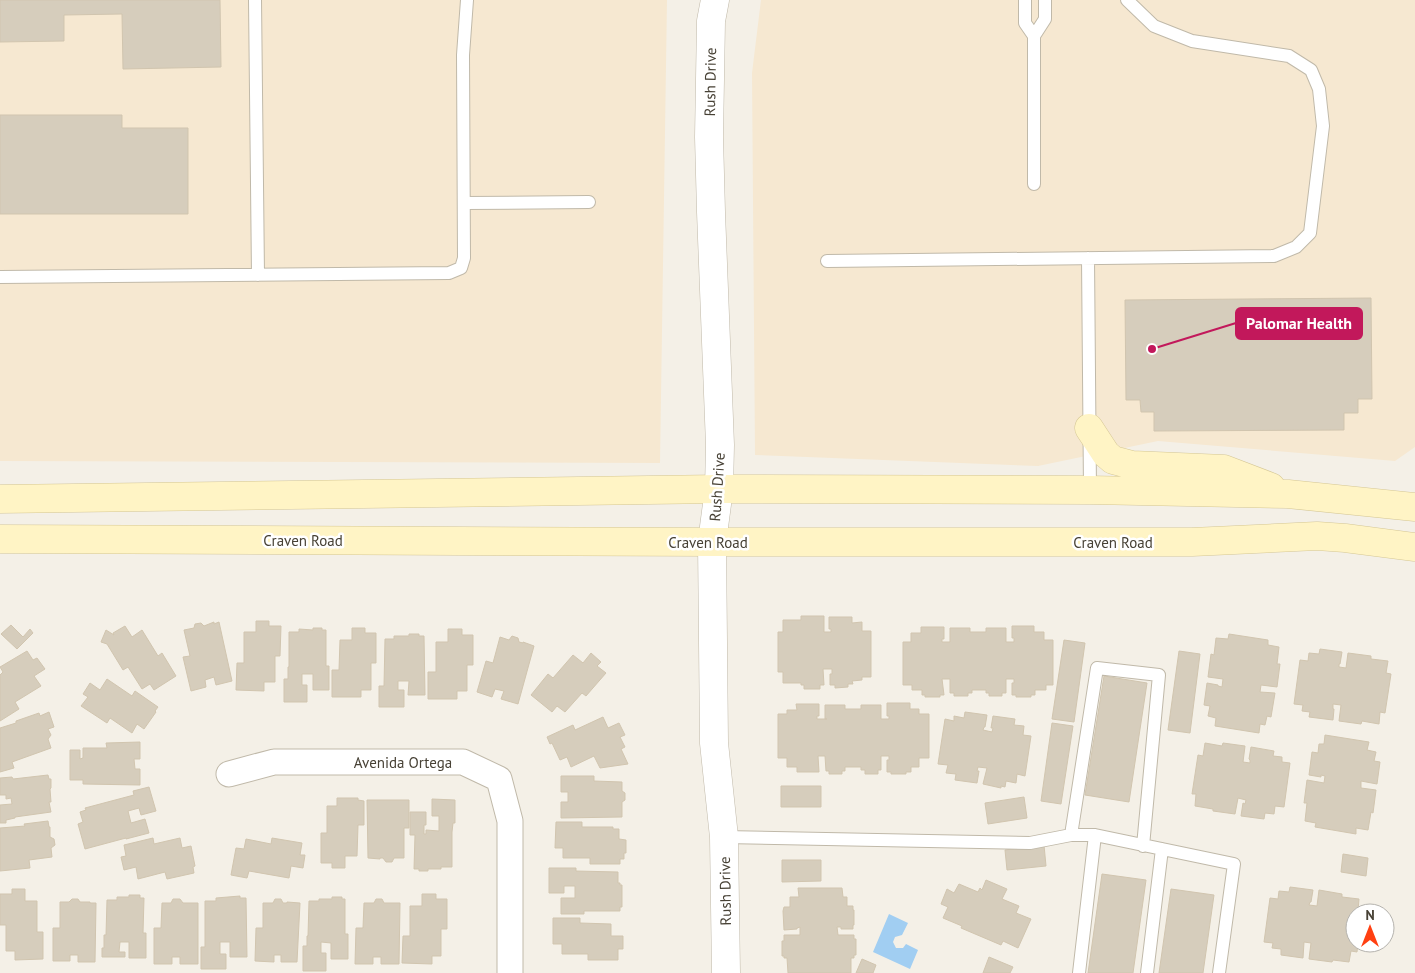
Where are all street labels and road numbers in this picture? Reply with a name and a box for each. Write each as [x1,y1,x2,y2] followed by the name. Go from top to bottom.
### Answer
[700,47,720,117] street label: Rush Drive
[705,452,729,522] street label: Rush Drive
[263,531,343,550] street label: Craven Road
[668,533,748,552] street label: Craven Road
[1073,533,1153,552] street label: Craven Road
[354,753,452,772] street label: Avenida Ortega
[715,856,735,926] street label: Rush Drive

